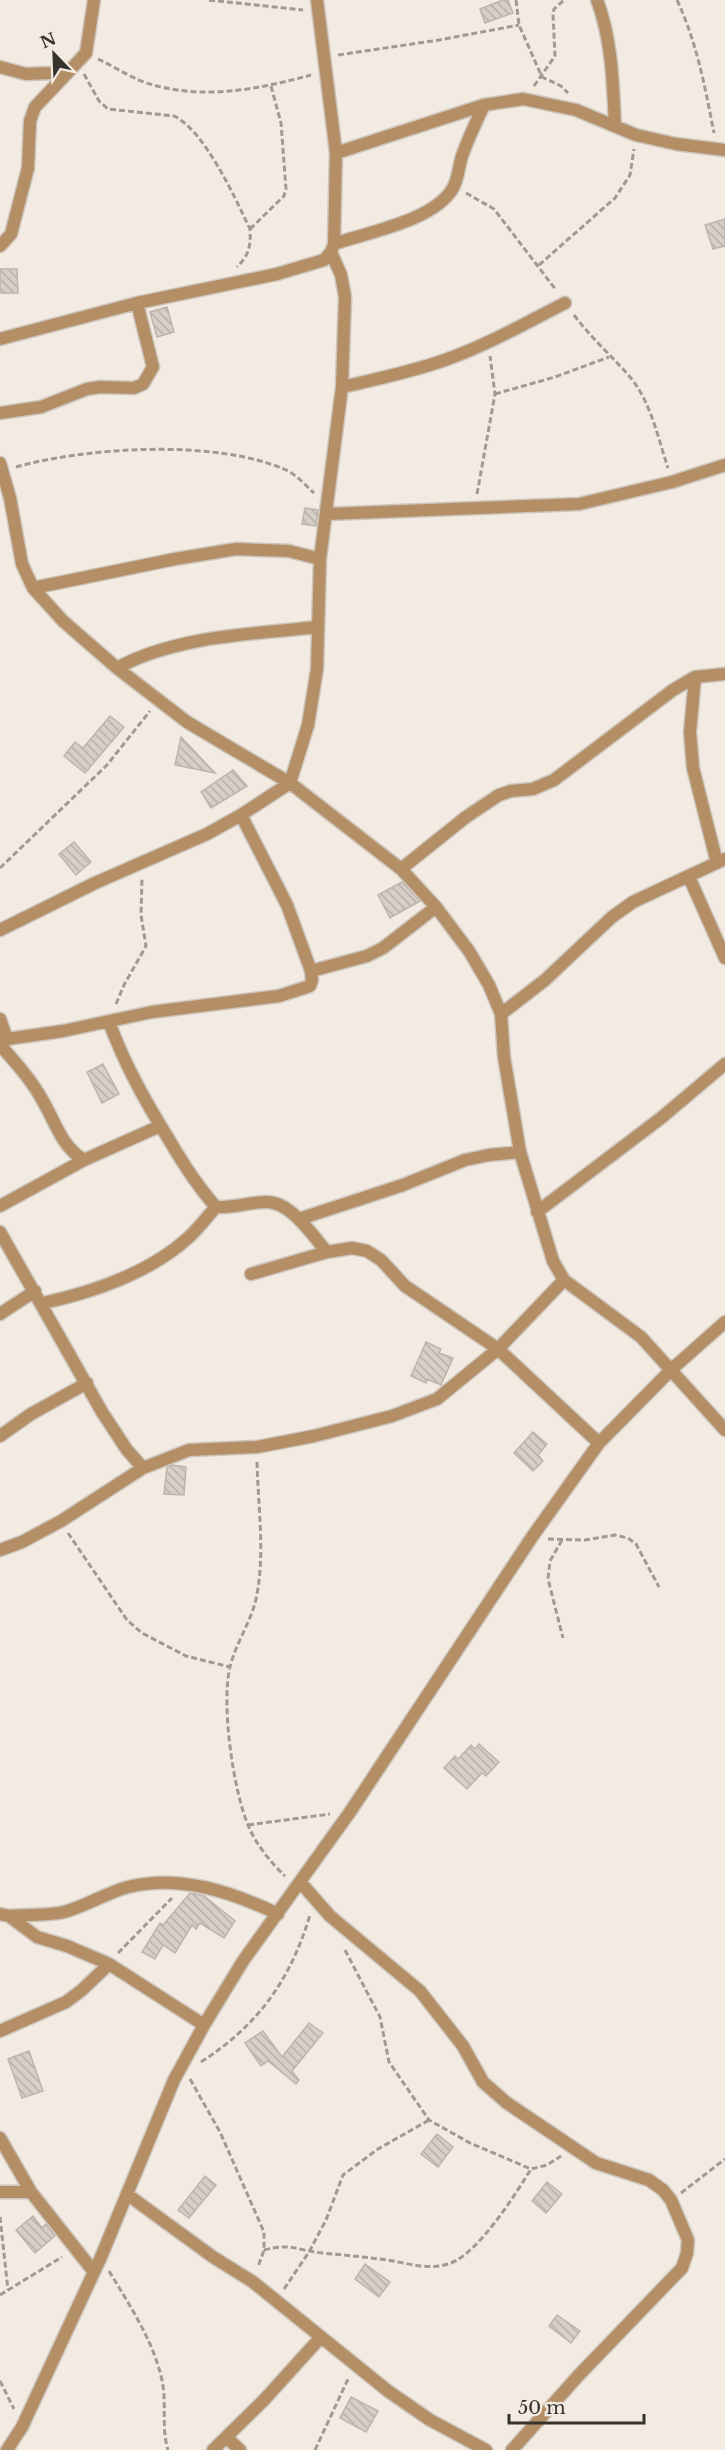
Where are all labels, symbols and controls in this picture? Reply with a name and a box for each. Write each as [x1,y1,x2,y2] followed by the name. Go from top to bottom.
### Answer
[24,24,84,84] north arrow
[37,28,59,52] text: N
[509,2387,644,2425] scale bar
[518,2397,566,2419] text: 50 m

